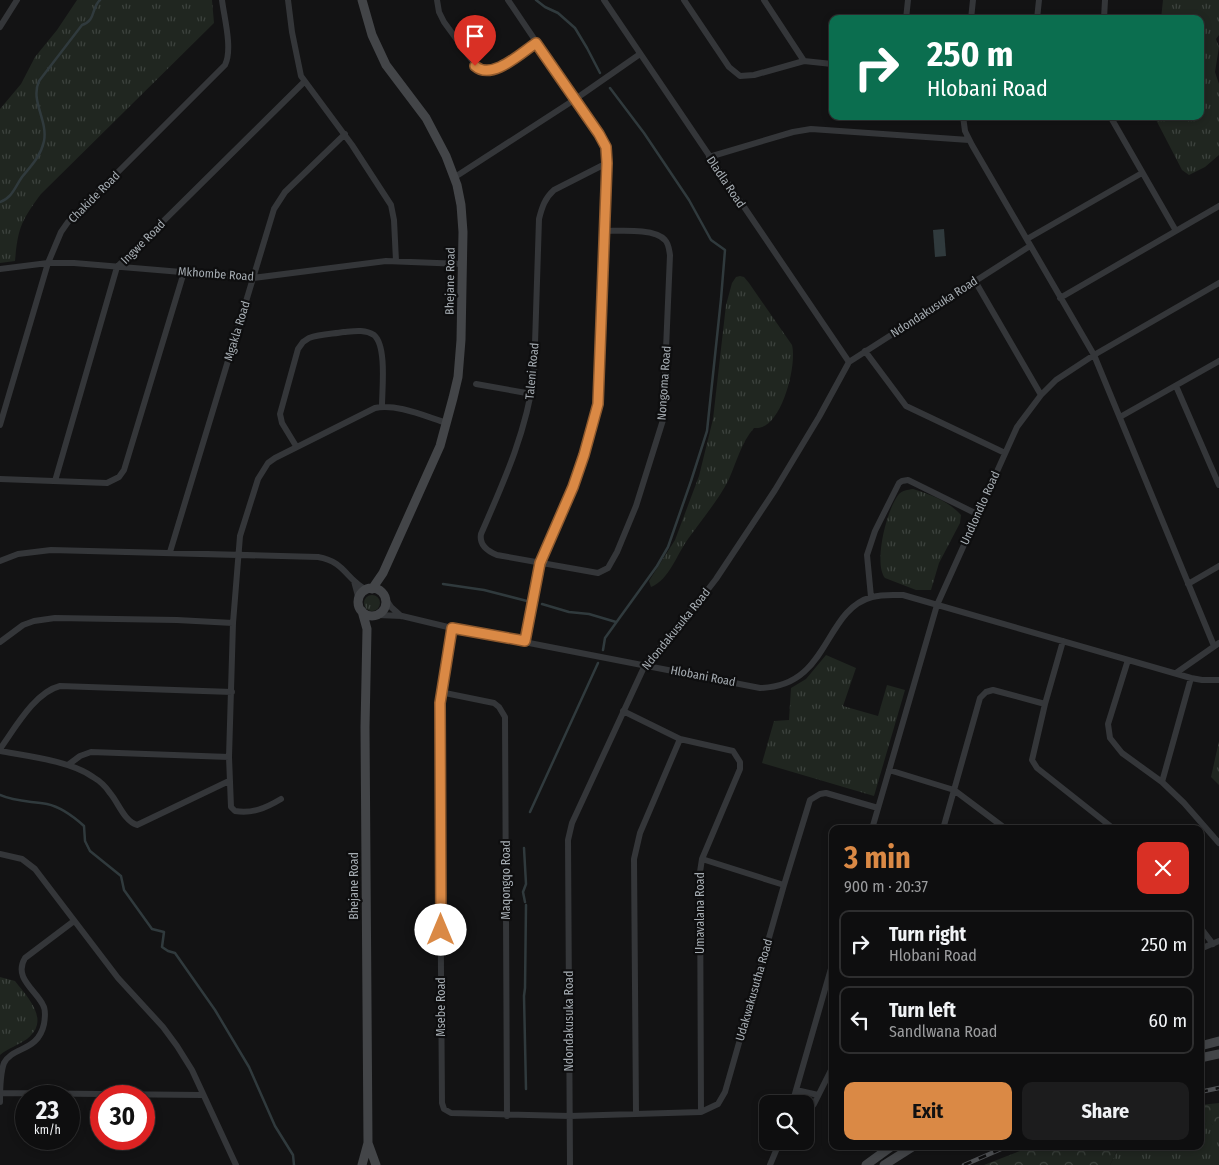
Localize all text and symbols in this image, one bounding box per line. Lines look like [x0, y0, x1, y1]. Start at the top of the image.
pin [454, 15, 496, 66]
icon: arrive [461, 22, 489, 50]
text: 250 m [927, 33, 1014, 75]
icon: right [844, 35, 909, 100]
text: Hlobani Road [927, 75, 1048, 102]
street label: Dladla Road [704, 154, 748, 210]
street label: Chakide Road [65, 168, 123, 226]
street label: Ingwe Road [118, 217, 168, 267]
street label: Bhejane Road [442, 247, 458, 315]
street label: Mkhombe Road [178, 264, 254, 284]
street label: Ndondakusuka Road [888, 274, 980, 340]
street label: Mgakla Road [221, 299, 253, 363]
street label: Taleni Road [523, 342, 541, 400]
street label: Nongoma Road [654, 345, 674, 421]
street label: Undlondlo Road [958, 469, 1002, 547]
street label: Ndondakusuka Road [639, 585, 713, 673]
street label: Hlobani Road [669, 663, 737, 689]
street label: Maqongqo Road [499, 840, 513, 920]
text: 3 min [844, 840, 911, 876]
button: close [1137, 842, 1189, 894]
street label: Bhejane Road [347, 852, 361, 920]
street label: Umavalana Road [693, 872, 707, 954]
text: 900 m · 20:37 [844, 877, 928, 896]
position arrow [414, 903, 466, 955]
text: Turn right [889, 923, 966, 946]
icon: right [846, 930, 874, 958]
text: 250 m [1141, 933, 1187, 956]
street label: Udakwakusutha Road [733, 937, 775, 1043]
text: Hlobani Road [889, 946, 977, 965]
street label: Ndondakusuka Road [562, 971, 576, 1071]
street label: Msebe Road [434, 977, 448, 1037]
text: Turn left [889, 999, 956, 1022]
icon: left [846, 1006, 874, 1034]
text: 60 m [1149, 1009, 1187, 1032]
text: Sandlwana Road [889, 1022, 997, 1041]
button: Exit [844, 1082, 1012, 1140]
button: Share [1022, 1082, 1189, 1140]
speed limit sign: 30 [90, 1085, 155, 1150]
map controls [759, 1095, 814, 1150]
button: search [759, 1095, 814, 1150]
text: 23 [36, 1096, 59, 1126]
text: km/h [34, 1123, 61, 1137]

